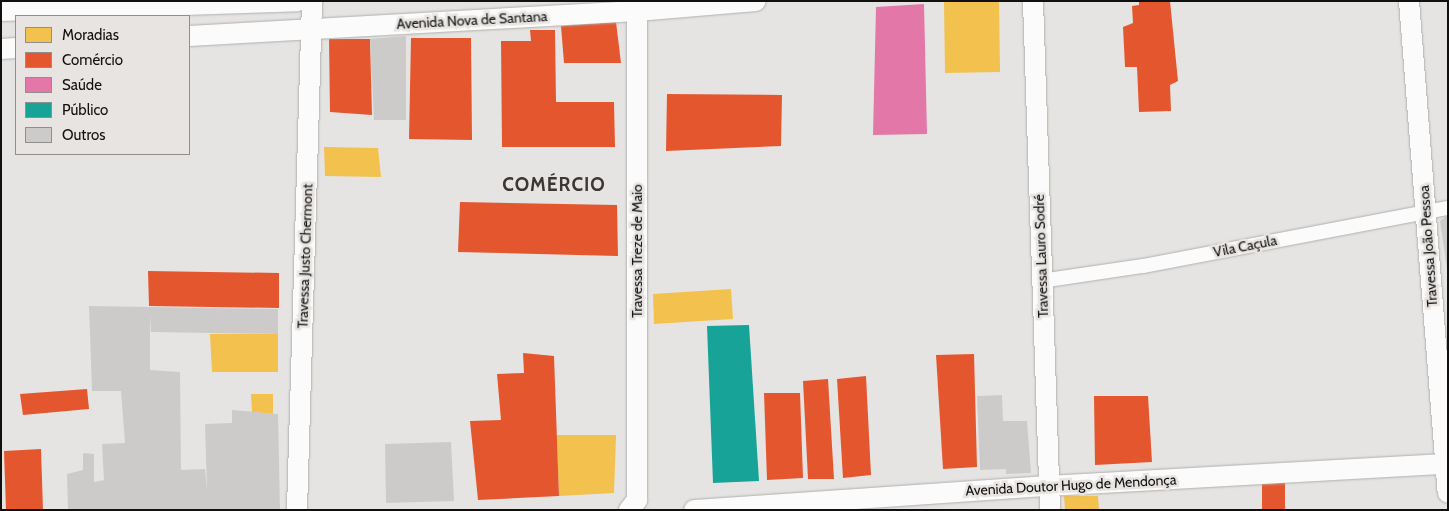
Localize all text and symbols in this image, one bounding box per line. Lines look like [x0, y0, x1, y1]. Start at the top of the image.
street label: Avenida Nova de Santana [396, 8, 548, 32]
legend [15, 15, 190, 155]
text: Moradias [62, 26, 119, 44]
text: Comércio [62, 51, 123, 69]
text: Saúde [62, 76, 102, 94]
text: Público [62, 101, 108, 119]
text: Outros [62, 126, 105, 144]
district label: COMÉRCIO [501, 174, 607, 196]
street label: Travessa Justo Chermont [294, 183, 316, 329]
street label: Travessa Treze de Maio [629, 184, 645, 318]
street label: Travessa João Pessoa [1415, 185, 1441, 307]
street label: Travessa Lauro Sodré [1030, 194, 1052, 318]
street label: Vila Caçula [1212, 232, 1278, 260]
street label: Avenida Doutor Hugo de Mendonça [965, 471, 1177, 499]

